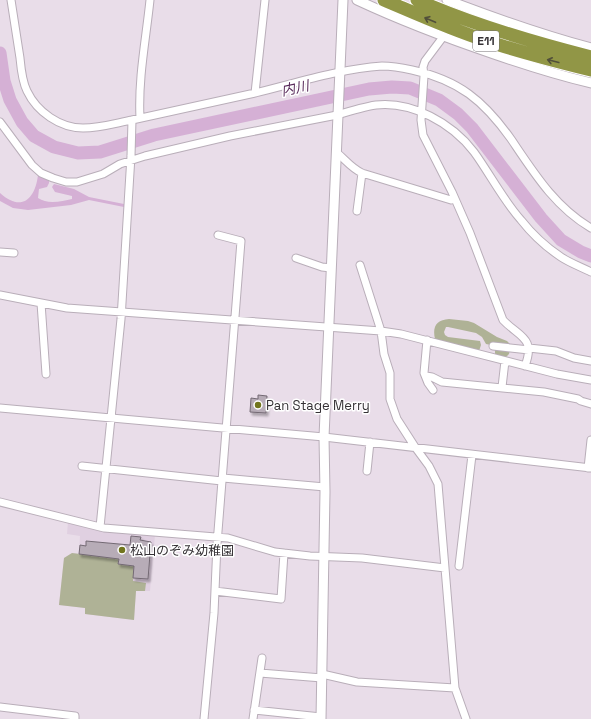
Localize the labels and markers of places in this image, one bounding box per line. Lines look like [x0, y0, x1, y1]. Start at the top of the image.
place label: Pan Stage Merry [266, 397, 370, 414]
marker: Pan Stage Merry [253, 400, 263, 410]
place label: 松山のぞみ幼稚園 [130, 542, 234, 559]
marker: 松山のぞみ幼稚園 [117, 545, 127, 555]

